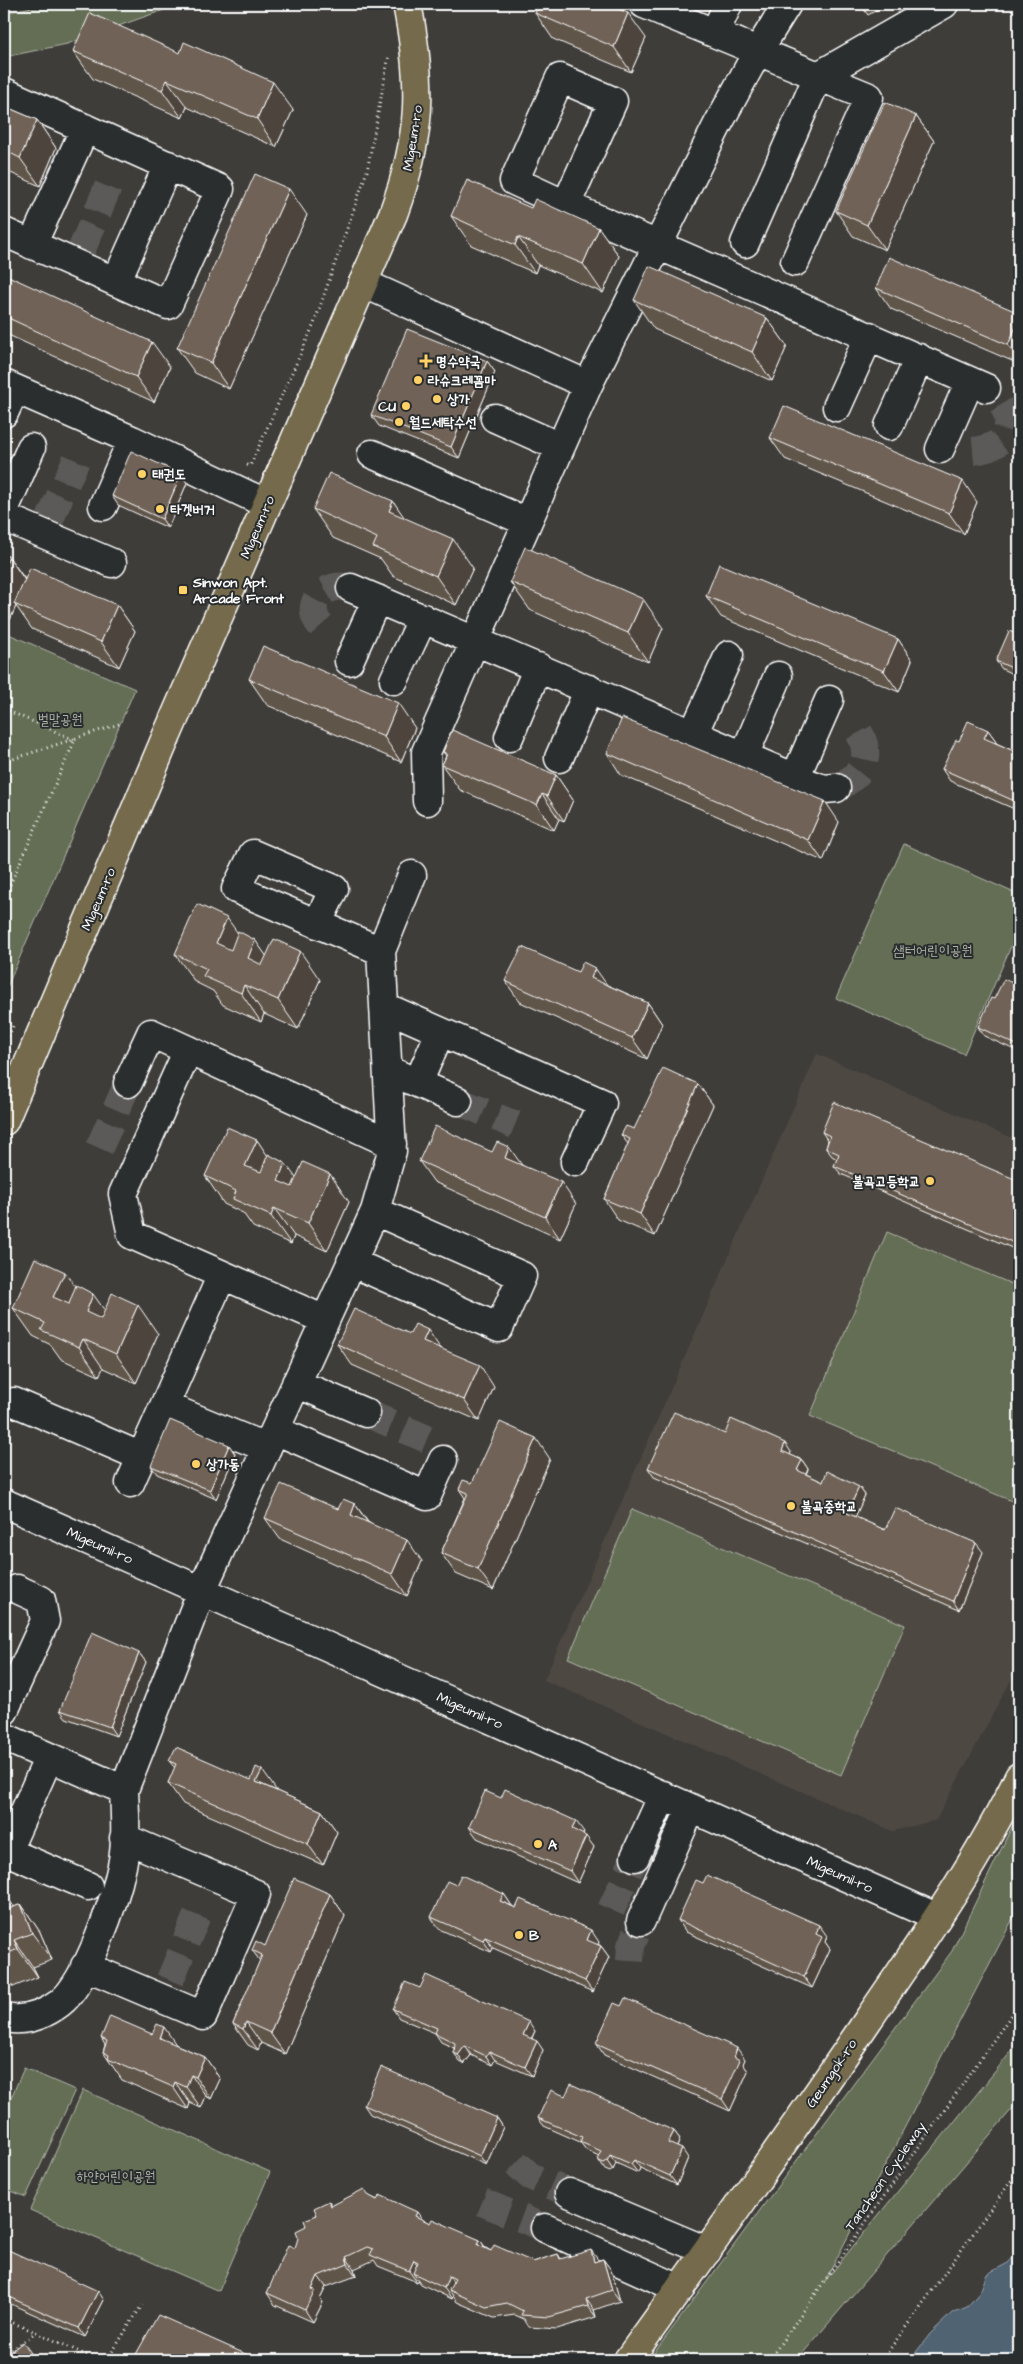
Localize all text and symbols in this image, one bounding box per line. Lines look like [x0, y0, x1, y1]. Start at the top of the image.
street label: Migeum-ro [398, 104, 428, 173]
place label: 명수약국 [436, 352, 481, 372]
marker: 명수약국 [420, 355, 432, 367]
place label: 라슈크레꼼마 [427, 371, 496, 391]
marker: 라슈크레꼼마 [412, 374, 424, 386]
place label: 상가 [447, 390, 470, 410]
marker: 상가 [431, 393, 443, 405]
place label: CU [378, 397, 396, 417]
marker: CU [400, 400, 412, 412]
place label: 월드세탁수선 [409, 413, 477, 433]
marker: 월드세탁수선 [393, 416, 405, 428]
place label: 태권도 [152, 465, 186, 485]
marker: 태권도 [136, 468, 148, 480]
street label: Migeum-ro [236, 493, 280, 562]
place label: 타겟버거 [170, 500, 215, 520]
marker: 타겟버거 [154, 503, 166, 515]
place label: Sinwon Apt. Arcade Front [192, 573, 284, 609]
marker: Sinwon Apt. Arcade Front [177, 584, 189, 596]
park label: 벌말공원 [37, 710, 83, 730]
street label: Migeum-ro [77, 865, 121, 934]
park label: 샘터어린이공원 [894, 941, 972, 961]
place label: 불곡고등학교 [852, 1172, 920, 1192]
marker: 불곡고등학교 [924, 1175, 936, 1187]
place label: 상가동 [206, 1455, 240, 1475]
marker: 상가동 [190, 1458, 202, 1470]
place label: 불곡중학교 [801, 1497, 857, 1517]
marker: 불곡중학교 [785, 1500, 797, 1512]
street label: Migeumil-ro [63, 1522, 136, 1569]
street label: Migeumil-ro [433, 1687, 506, 1734]
place label: A [548, 1835, 558, 1855]
marker: A [532, 1838, 544, 1850]
street label: Migeumil-ro [803, 1851, 876, 1898]
place label: B [529, 1926, 539, 1946]
marker: B [513, 1929, 525, 1941]
street label: Geumgok-ro [801, 2035, 862, 2112]
street label: Tancheon Cycleway [841, 2118, 931, 2235]
park label: 하얀어린이공원 [77, 2167, 155, 2187]

